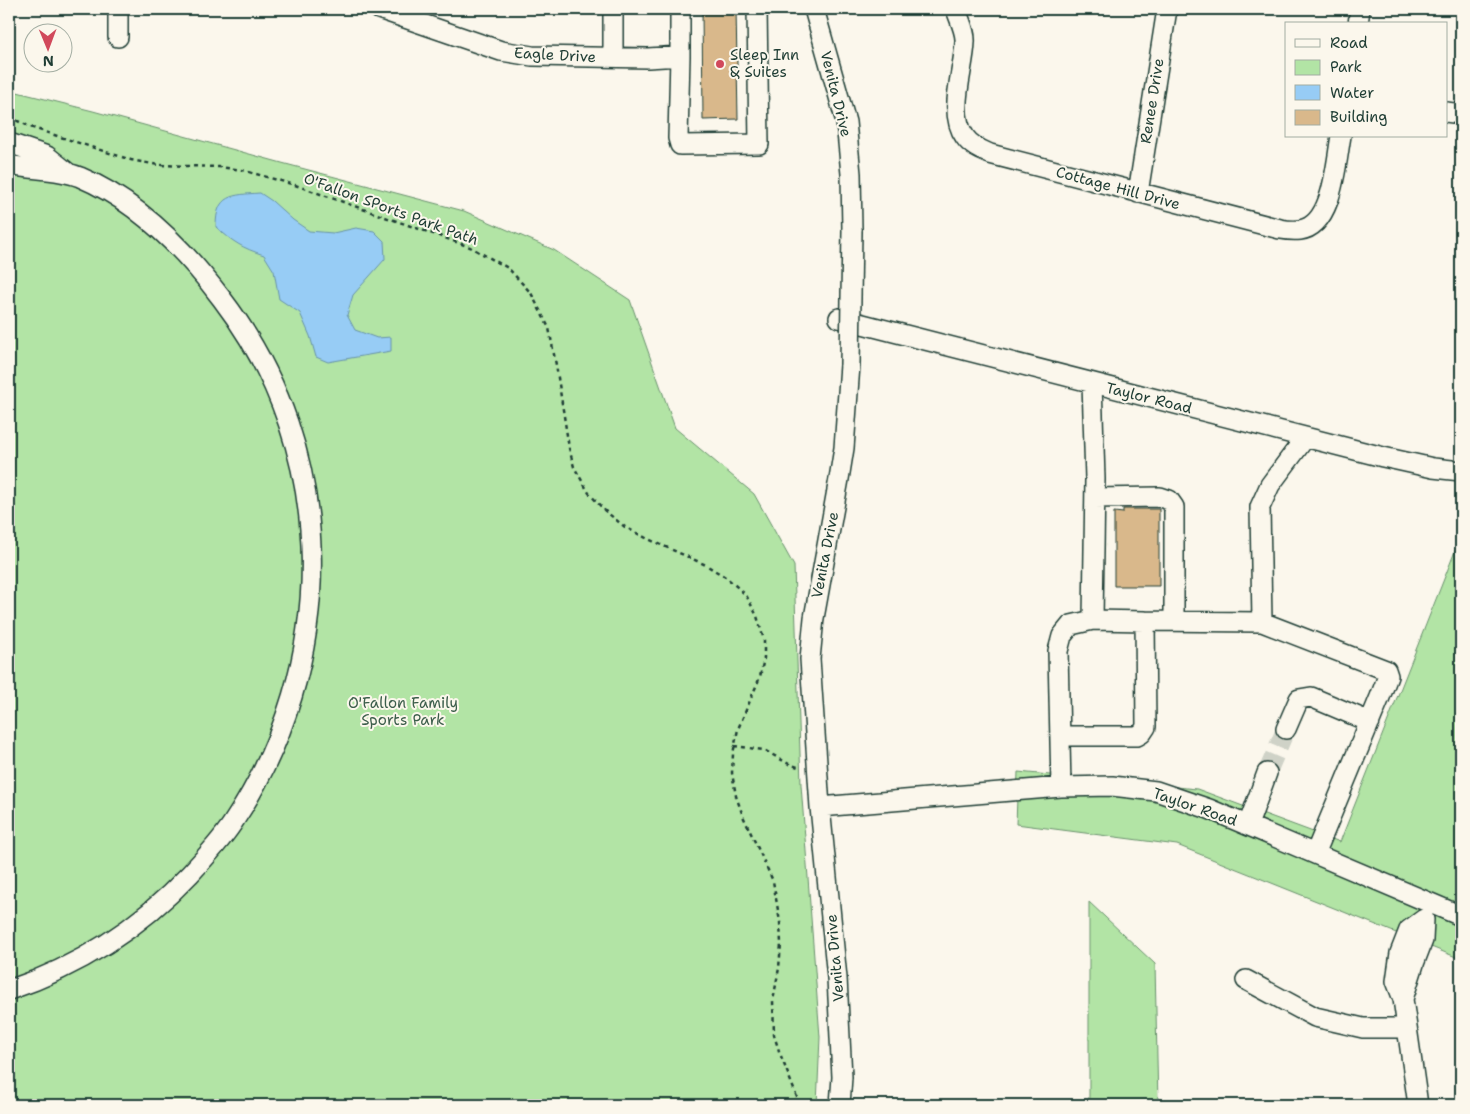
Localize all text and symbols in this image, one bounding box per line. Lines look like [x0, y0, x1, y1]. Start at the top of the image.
north arrow [22, 22, 72, 72]
legend [1285, 22, 1448, 138]
text: Road [1330, 33, 1368, 53]
street label: Eagle Drive [513, 43, 597, 67]
place label: Sleep Inn & Suites [730, 45, 799, 82]
street label: Venita Drive [816, 49, 856, 139]
text: N [43, 52, 54, 70]
street label: Renee Drive [1135, 57, 1169, 145]
text: Park [1330, 57, 1362, 77]
marker: Sleep Inn & Suites [714, 58, 726, 70]
text: Water [1330, 83, 1374, 103]
text: Building [1330, 107, 1387, 127]
street label: Cottage Hill Drive [1054, 162, 1182, 214]
street label: O'Fallon SPorts Park Path [301, 168, 481, 250]
street label: Taylor Road [1104, 378, 1195, 418]
street label: Venita Drive [807, 510, 843, 600]
park label: O'Fallon Family Sports Park [348, 693, 458, 730]
street label: Taylor Road [1150, 783, 1240, 831]
street label: Venita Drive [821, 913, 849, 1003]

